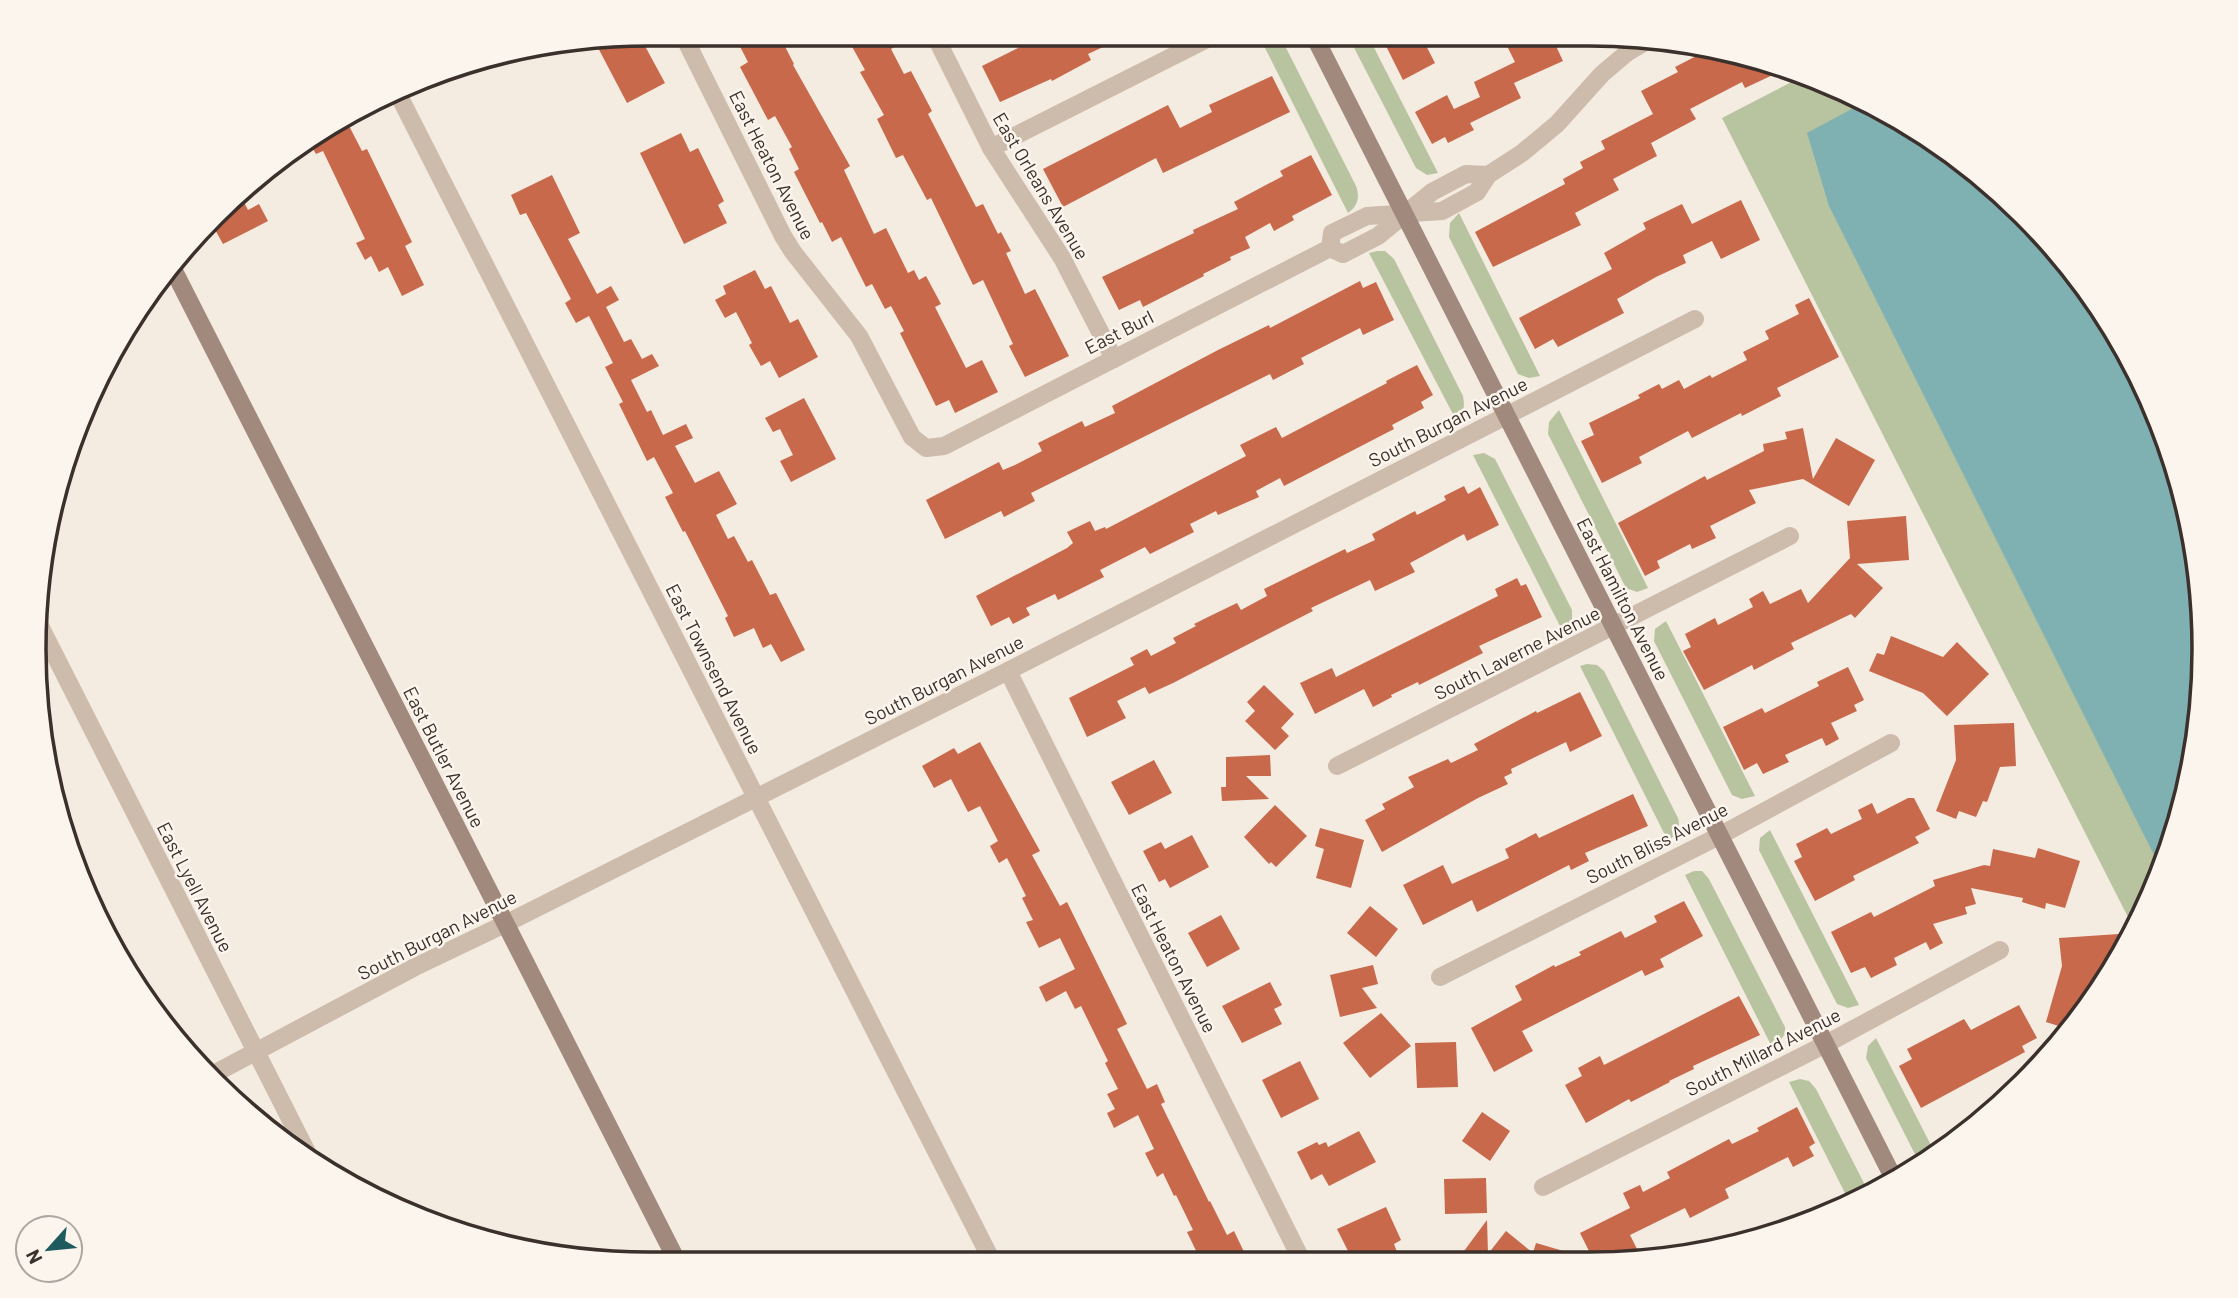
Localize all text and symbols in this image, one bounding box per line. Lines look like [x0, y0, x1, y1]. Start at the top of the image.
street label: East Heaton Avenue [725, 86, 820, 243]
street label: East Orleans Avenue [988, 108, 1094, 263]
street label: East Burl [1081, 304, 1157, 359]
street label: South Burgan Avenue [1364, 371, 1531, 472]
street label: East Hamilton Avenue [1572, 514, 1674, 684]
street label: East Townsend Avenue [661, 580, 767, 758]
street label: South Laverne Avenue [1430, 601, 1604, 704]
street label: South Burgan Avenue [860, 629, 1027, 730]
street label: East Butler Avenue [399, 682, 490, 831]
street label: South Bliss Avenue [1582, 797, 1731, 888]
street label: East Lyell Avenue [153, 818, 238, 956]
street label: East Heaton Avenue [1127, 879, 1222, 1036]
street label: South Burgan Avenue [353, 884, 520, 985]
street label: South Millard Avenue [1681, 1003, 1844, 1101]
north arrow [14, 1214, 84, 1284]
text: N [20, 1246, 47, 1268]

